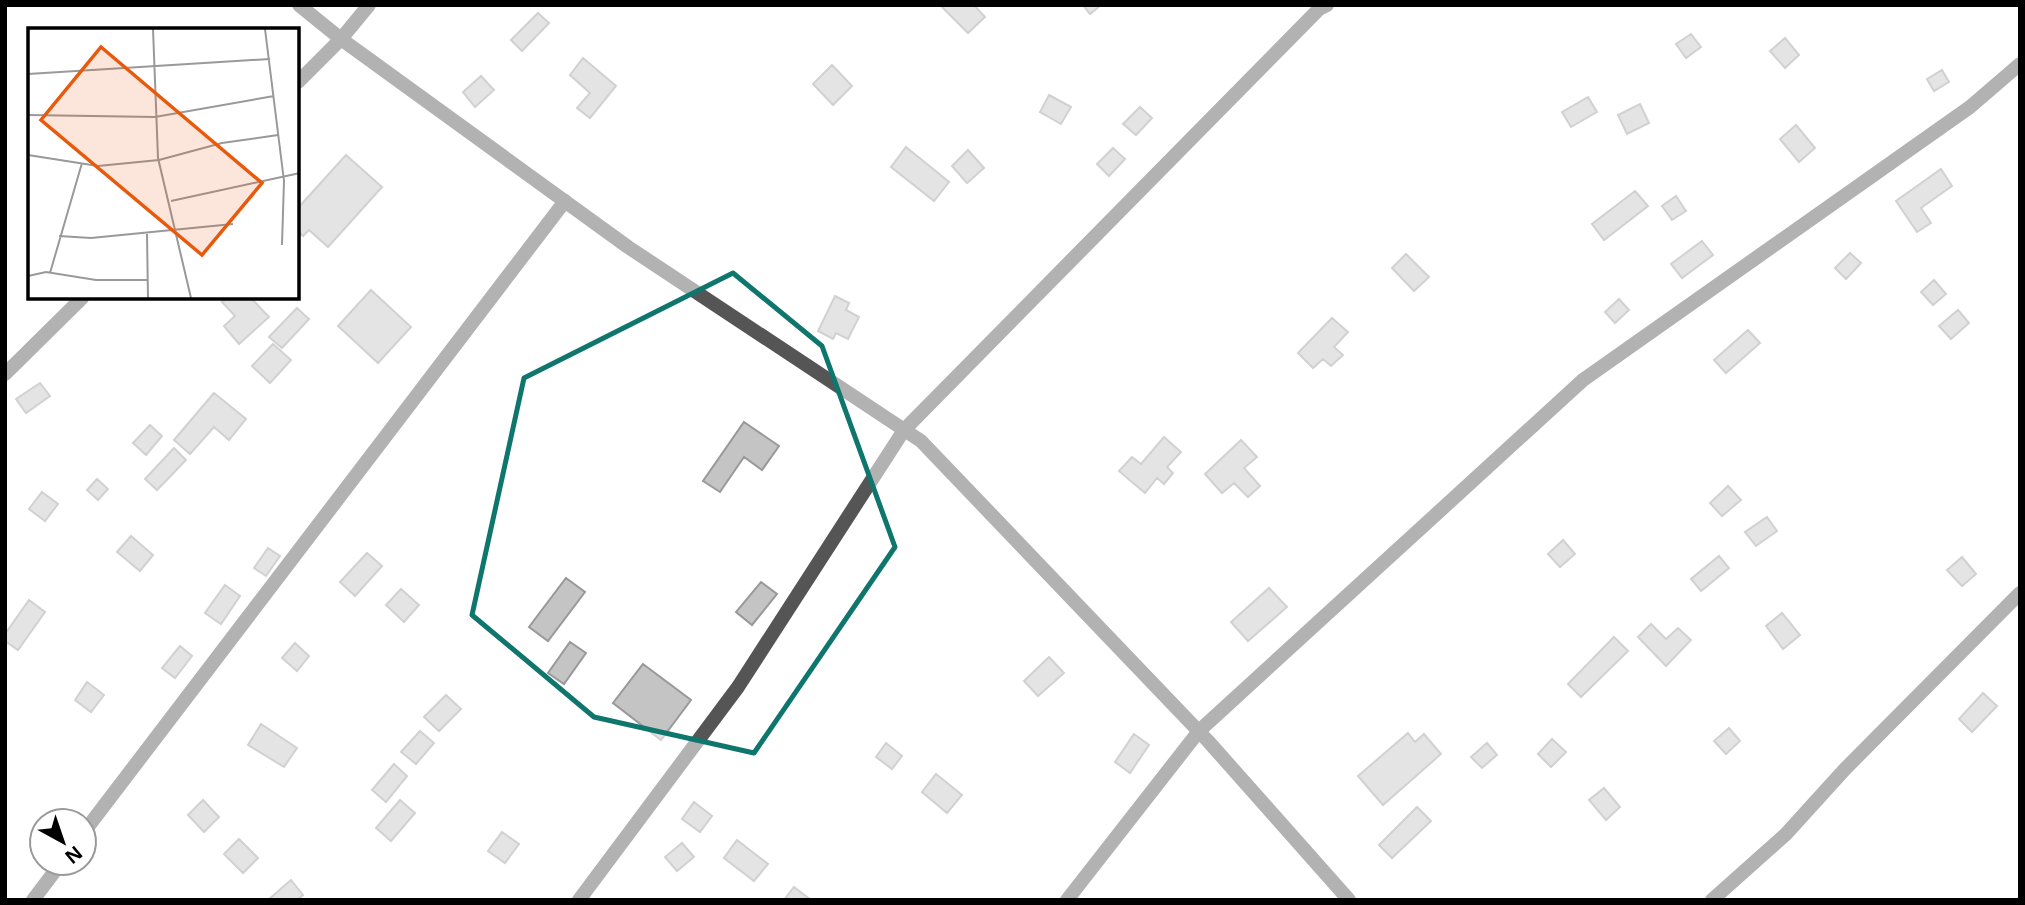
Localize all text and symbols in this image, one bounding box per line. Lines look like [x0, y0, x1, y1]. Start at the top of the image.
inset map [28, 28, 299, 299]
north arrow [28, 807, 98, 877]
text: N [60, 840, 88, 870]

